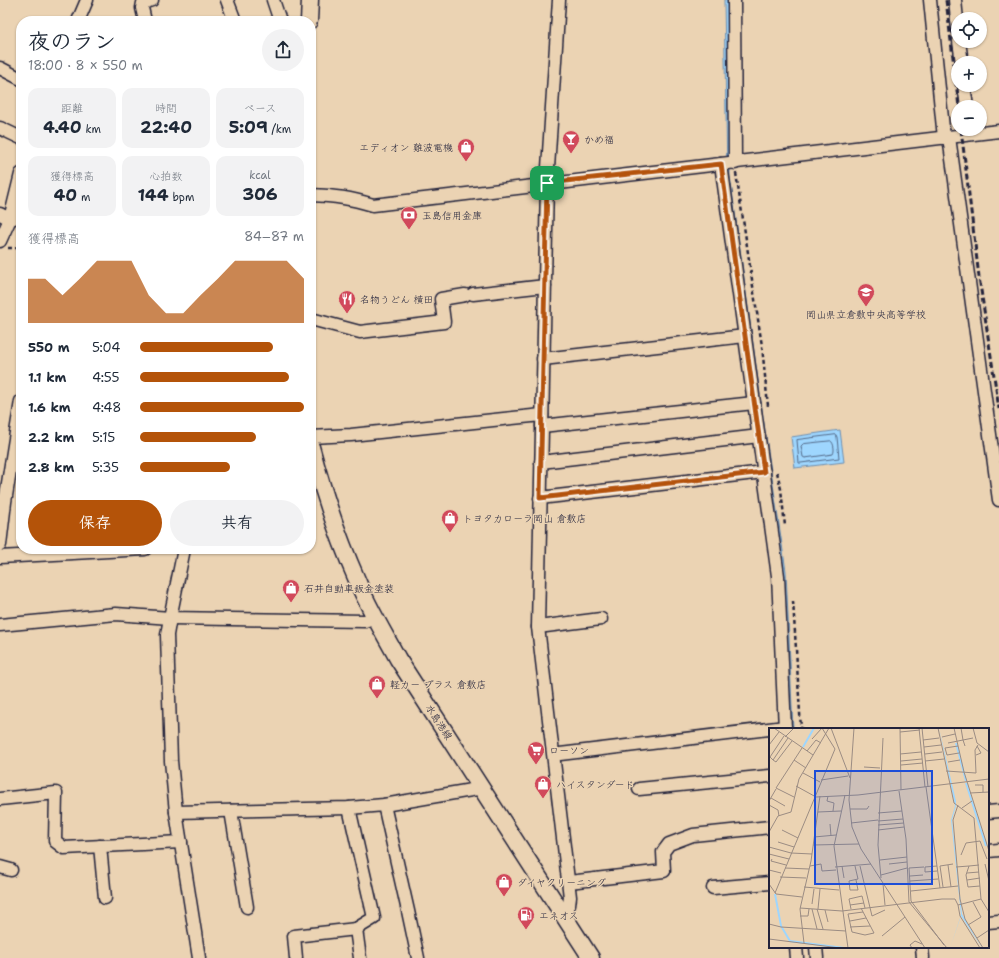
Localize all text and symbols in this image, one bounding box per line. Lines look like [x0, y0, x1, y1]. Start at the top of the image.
map controls [951, 12, 987, 136]
button: locate [951, 12, 987, 48]
text: 夜のラン [28, 27, 116, 56]
button: share [262, 29, 304, 71]
button: + [951, 56, 987, 92]
text: 18:00 · 8 × 550 m [28, 57, 143, 74]
button: − [951, 100, 987, 136]
text: 距離 [61, 101, 83, 116]
text: 時間 [155, 101, 177, 116]
text: ペース [244, 101, 276, 116]
text: 4.40 [43, 116, 82, 138]
text: 22:40 [140, 116, 192, 138]
text: 5:09 [229, 116, 268, 138]
text: km [82, 122, 101, 137]
text: /km [268, 122, 291, 137]
bar icon: かめ福 [561, 129, 581, 154]
place label: かめ福 [584, 133, 614, 146]
shop icon: エディオン 難波電機 [456, 137, 476, 162]
place label: エディオン 難波電機 [359, 141, 453, 154]
pin [530, 166, 564, 200]
text: kcal [249, 168, 271, 183]
text: 獲得標高 [50, 169, 94, 184]
text: 心拍数 [150, 169, 183, 184]
icon: arrive [536, 172, 558, 194]
text: 306 [242, 183, 278, 205]
text: 40 [53, 184, 77, 206]
text: 144 [137, 184, 169, 206]
text: m [77, 190, 91, 205]
text: bpm [169, 190, 195, 205]
bank icon: 玉島信用金庫 [399, 205, 419, 230]
place label: 玉島信用金庫 [422, 209, 482, 222]
text: 84–87 m [244, 228, 304, 245]
text: 獲得標高 [28, 230, 80, 247]
school or university icon: 岡山県立倉敷中央高等学校 [856, 282, 876, 307]
restaurant icon: 名物うどん 横田 [337, 289, 357, 314]
place label: 名物うどん 横田 [360, 293, 434, 306]
place label: 岡山県立倉敷中央高等学校 [806, 308, 926, 321]
text: 550 m [28, 339, 70, 356]
text: 5:04 [92, 339, 120, 356]
text: 1.1 km [28, 369, 66, 386]
text: 4:55 [92, 369, 119, 386]
text: 1.6 km [28, 399, 71, 416]
text: 4:48 [92, 399, 121, 416]
text: 2.2 km [28, 429, 74, 446]
text: 5:15 [92, 429, 115, 446]
text: 2.8 km [28, 459, 74, 476]
text: 5:35 [92, 459, 119, 476]
button: 保存 [28, 500, 162, 546]
button: 共有 [170, 500, 304, 546]
shop icon: トヨタカローラ岡山 倉敷店 [440, 508, 460, 533]
place label: トヨタカローラ岡山 倉敷店 [463, 512, 586, 525]
shop icon: 石井自動車鈑金塗装 [281, 578, 301, 603]
place label: 石井自動車鈑金塗装 [304, 582, 394, 595]
shop icon: 軽カー プラス 倉敷店 [367, 674, 387, 699]
place label: 軽カー プラス 倉敷店 [390, 678, 486, 691]
street label: 水島港線 [423, 702, 455, 742]
inset map [769, 728, 989, 948]
supermarket icon: ローソン [526, 740, 546, 765]
place label: ローソン [549, 744, 589, 757]
shop icon: ハイスタンダード [533, 774, 553, 799]
place label: ハイスタンダード [556, 778, 634, 791]
shop icon: ダイヤクリーニング [494, 872, 514, 897]
place label: ダイヤクリーニング [517, 876, 606, 889]
fuel station icon: エネオス [516, 905, 536, 930]
place label: エネオス [539, 909, 578, 922]

